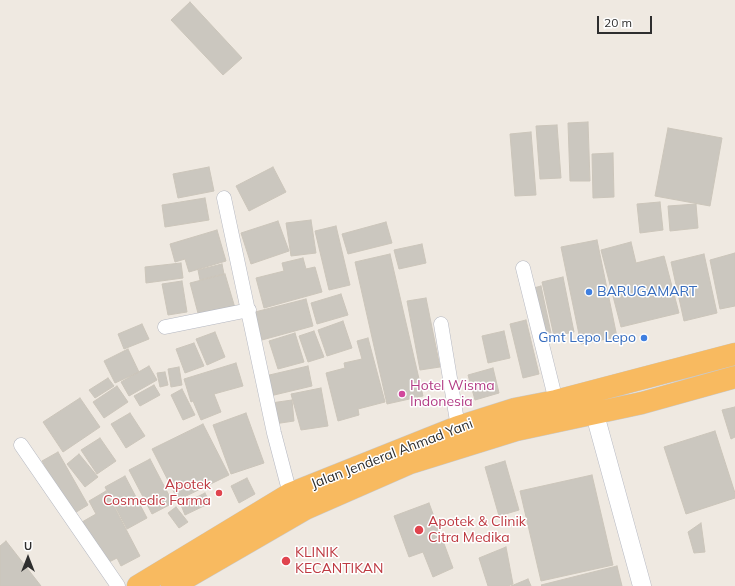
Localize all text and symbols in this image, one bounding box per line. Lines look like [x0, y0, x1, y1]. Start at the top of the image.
scale bar [599, 8, 654, 34]
text: 20 m [604, 15, 632, 30]
place label: BARUGAMART [597, 284, 697, 300]
marker: BARUGAMART [584, 287, 594, 297]
place label: Gmt Lepo Lepo [538, 330, 636, 346]
marker: Gmt Lepo Lepo [639, 333, 649, 343]
place label: Hotel Wisma Indonesia [410, 378, 495, 410]
marker: Hotel Wisma Indonesia [397, 389, 407, 399]
street label: Jalan Jenderal Ahmad Yani [309, 415, 475, 493]
place label: Apotek Cosmedic Farma [103, 477, 211, 510]
marker: Apotek Cosmedic Farma [214, 488, 224, 498]
place label: Apotek & Clinik Citra Medika [428, 514, 526, 546]
marker: Apotek & Clinik Citra Medika [413, 524, 425, 536]
north arrow [8, 538, 48, 578]
text: U [24, 539, 32, 553]
place label: KLINIK KECANTIKAN [295, 545, 383, 578]
marker: KLINIK KECANTIKAN [280, 555, 292, 567]

